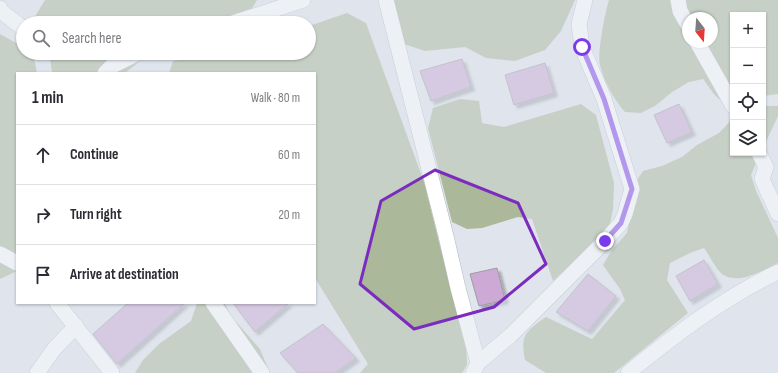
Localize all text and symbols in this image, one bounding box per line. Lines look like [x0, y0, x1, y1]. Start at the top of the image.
north arrow [682, 12, 718, 48]
map controls [730, 12, 766, 156]
button: + [730, 12, 766, 48]
search box [16, 16, 316, 60]
icon: search [30, 27, 52, 49]
text: Search here [62, 29, 122, 48]
route start [573, 38, 591, 56]
button: − [730, 48, 766, 84]
button: locate [730, 84, 766, 120]
text: 1 min [32, 88, 64, 108]
text: Walk · 80 m [251, 90, 300, 106]
button: layers [730, 120, 766, 156]
icon: ahead [32, 144, 54, 166]
text: Continue [70, 145, 119, 164]
text: 60 m [278, 147, 300, 163]
icon: right [32, 204, 54, 226]
text: Turn right [70, 205, 122, 224]
text: 20 m [278, 207, 300, 223]
route end [596, 232, 614, 250]
icon: arrive [32, 264, 54, 286]
text: Arrive at destination [70, 265, 179, 284]

